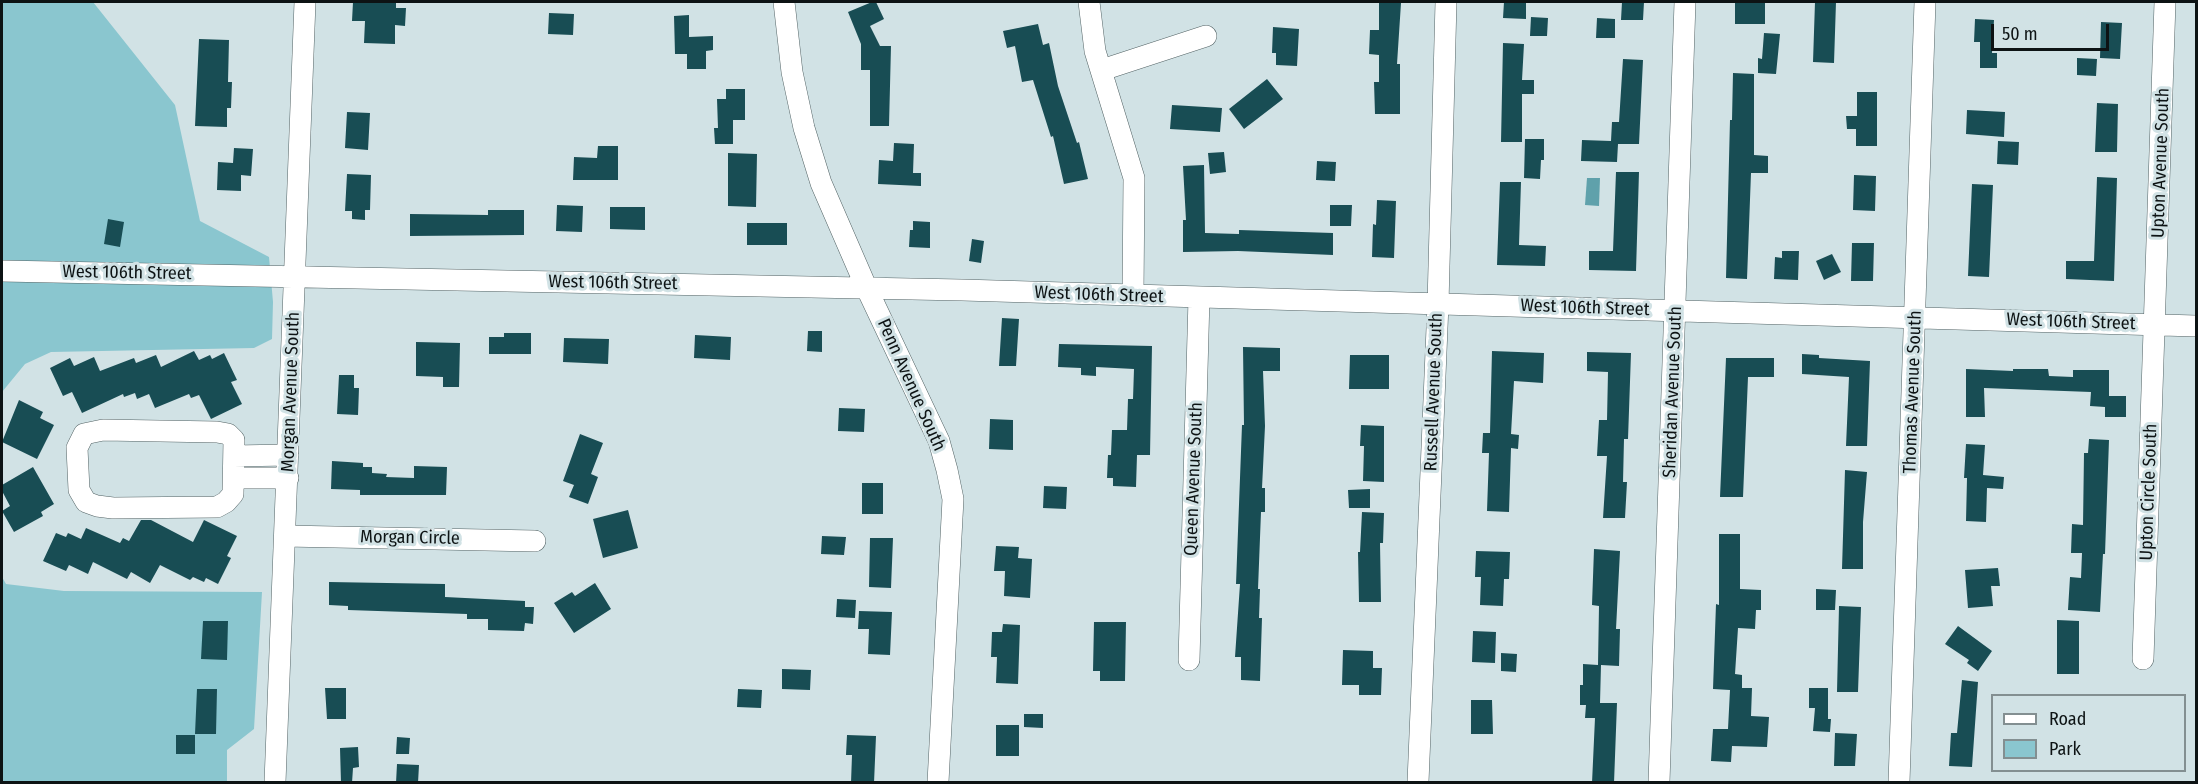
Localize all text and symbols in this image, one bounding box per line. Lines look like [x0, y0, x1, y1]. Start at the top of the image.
scale bar [1994, 12, 2112, 50]
text: 50 m [2002, 23, 2038, 45]
street label: Upton Avenue South [2148, 87, 2174, 239]
street label: West 106th Street [62, 261, 192, 285]
street label: West 106th Street [548, 271, 678, 295]
street label: West 106th Street [1034, 282, 1164, 308]
street label: West 106th Street [1520, 295, 1650, 321]
street label: Sheridan Avenue South [1659, 306, 1687, 478]
street label: West 106th Street [2006, 309, 2136, 335]
street label: Thomas Avenue South [1899, 310, 1927, 474]
street label: Morgan Avenue South [277, 311, 305, 473]
street label: Russell Avenue South [1420, 312, 1448, 472]
street label: Penn Avenue South [872, 316, 950, 454]
street label: Queen Avenue South [1181, 402, 1207, 556]
street label: Upton Circle South [2136, 423, 2162, 561]
street label: Morgan Circle [360, 526, 460, 550]
legend [1991, 694, 2186, 772]
text: Road [2049, 708, 2086, 730]
text: Park [2049, 738, 2081, 760]

